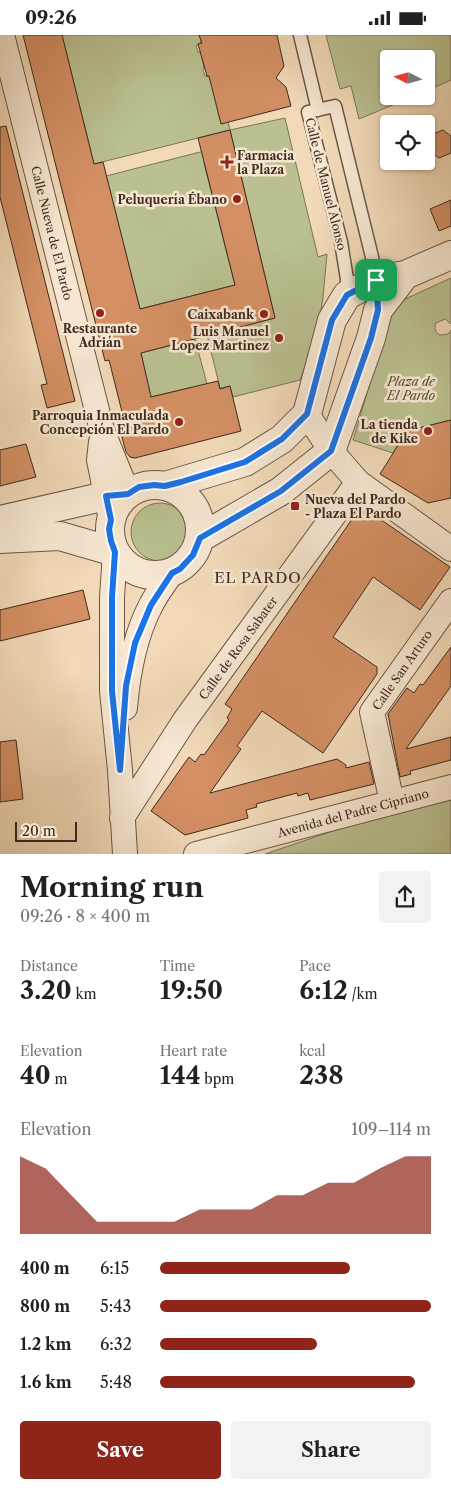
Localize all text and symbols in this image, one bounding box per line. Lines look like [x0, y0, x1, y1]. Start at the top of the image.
text: 09:26 [25, 6, 77, 29]
north arrow [380, 50, 435, 105]
map controls [380, 50, 435, 170]
button: locate [380, 115, 435, 170]
street label: Calle de Manuel Alonso [302, 116, 350, 252]
place label: Farmacia la Plaza [237, 148, 295, 177]
marker: Farmacia la Plaza [221, 156, 233, 168]
street label: Calle Nueva de El Pardo [28, 164, 76, 302]
place label: Peluquería Ébano [117, 191, 227, 207]
marker: Peluquería Ébano [231, 193, 243, 205]
pin [355, 259, 397, 301]
icon: arrive [362, 266, 390, 294]
marker: Restaurante Adrián [94, 307, 106, 319]
place label: Caixabank [187, 307, 255, 322]
marker: Caixabank [258, 308, 270, 320]
place label: Restaurante Adrián [63, 321, 137, 350]
place label: Luis Manuel Lopez Martinez [171, 324, 269, 353]
marker: Luis Manuel Lopez Martinez [273, 332, 285, 344]
park label: Plaza de El Pardo [386, 374, 436, 403]
place label: Parroquia Inmaculada Concepción El Pardo [32, 408, 170, 437]
marker: Parroquia Inmaculada Concepción El Pardo [173, 416, 185, 428]
place label: La tienda de Kike [360, 417, 419, 446]
marker: La tienda de Kike [422, 425, 434, 437]
place label: Nueva del Pardo - Plaza El Pardo [305, 492, 406, 521]
marker: Nueva del Pardo - Plaza El Pardo [289, 500, 301, 512]
district label: EL PARDO [214, 568, 302, 587]
street label: Calle de Rosa Sabater [196, 594, 280, 702]
street label: Calle San Arturo [369, 627, 435, 713]
street label: Avenida del Padre Cipriano [275, 786, 430, 841]
scale bar [15, 819, 78, 842]
text: 20 m [22, 822, 56, 840]
text: Morning run [20, 870, 204, 904]
button: share [379, 871, 431, 923]
text: 09:26 · 8 × 400 m [20, 906, 150, 926]
text: Distance [20, 957, 78, 975]
text: Time [160, 957, 195, 975]
text: Pace [299, 957, 331, 975]
text: 3.20 [20, 975, 72, 1006]
text: 19:50 [160, 975, 223, 1006]
text: 6:12 [299, 975, 348, 1006]
text: km [72, 985, 97, 1003]
text: /km [348, 985, 378, 1003]
text: Elevation [20, 1042, 83, 1060]
text: Heart rate [160, 1042, 227, 1060]
text: kcal [299, 1042, 326, 1060]
text: 40 [20, 1060, 51, 1091]
text: 144 [160, 1060, 201, 1091]
text: 238 [299, 1060, 344, 1091]
text: m [51, 1070, 68, 1088]
text: bpm [201, 1070, 234, 1088]
text: Elevation [20, 1119, 91, 1139]
text: 109–114 m [351, 1119, 431, 1139]
text: 400 m [20, 1258, 70, 1278]
text: 6:15 [100, 1258, 129, 1278]
text: 800 m [20, 1296, 70, 1316]
text: 5:43 [100, 1296, 131, 1316]
text: 1.2 km [20, 1334, 72, 1354]
text: 6:32 [100, 1334, 132, 1354]
text: 1.6 km [20, 1372, 72, 1392]
text: 5:48 [100, 1372, 132, 1392]
button: Save [20, 1421, 221, 1479]
button: Share [231, 1421, 431, 1479]

